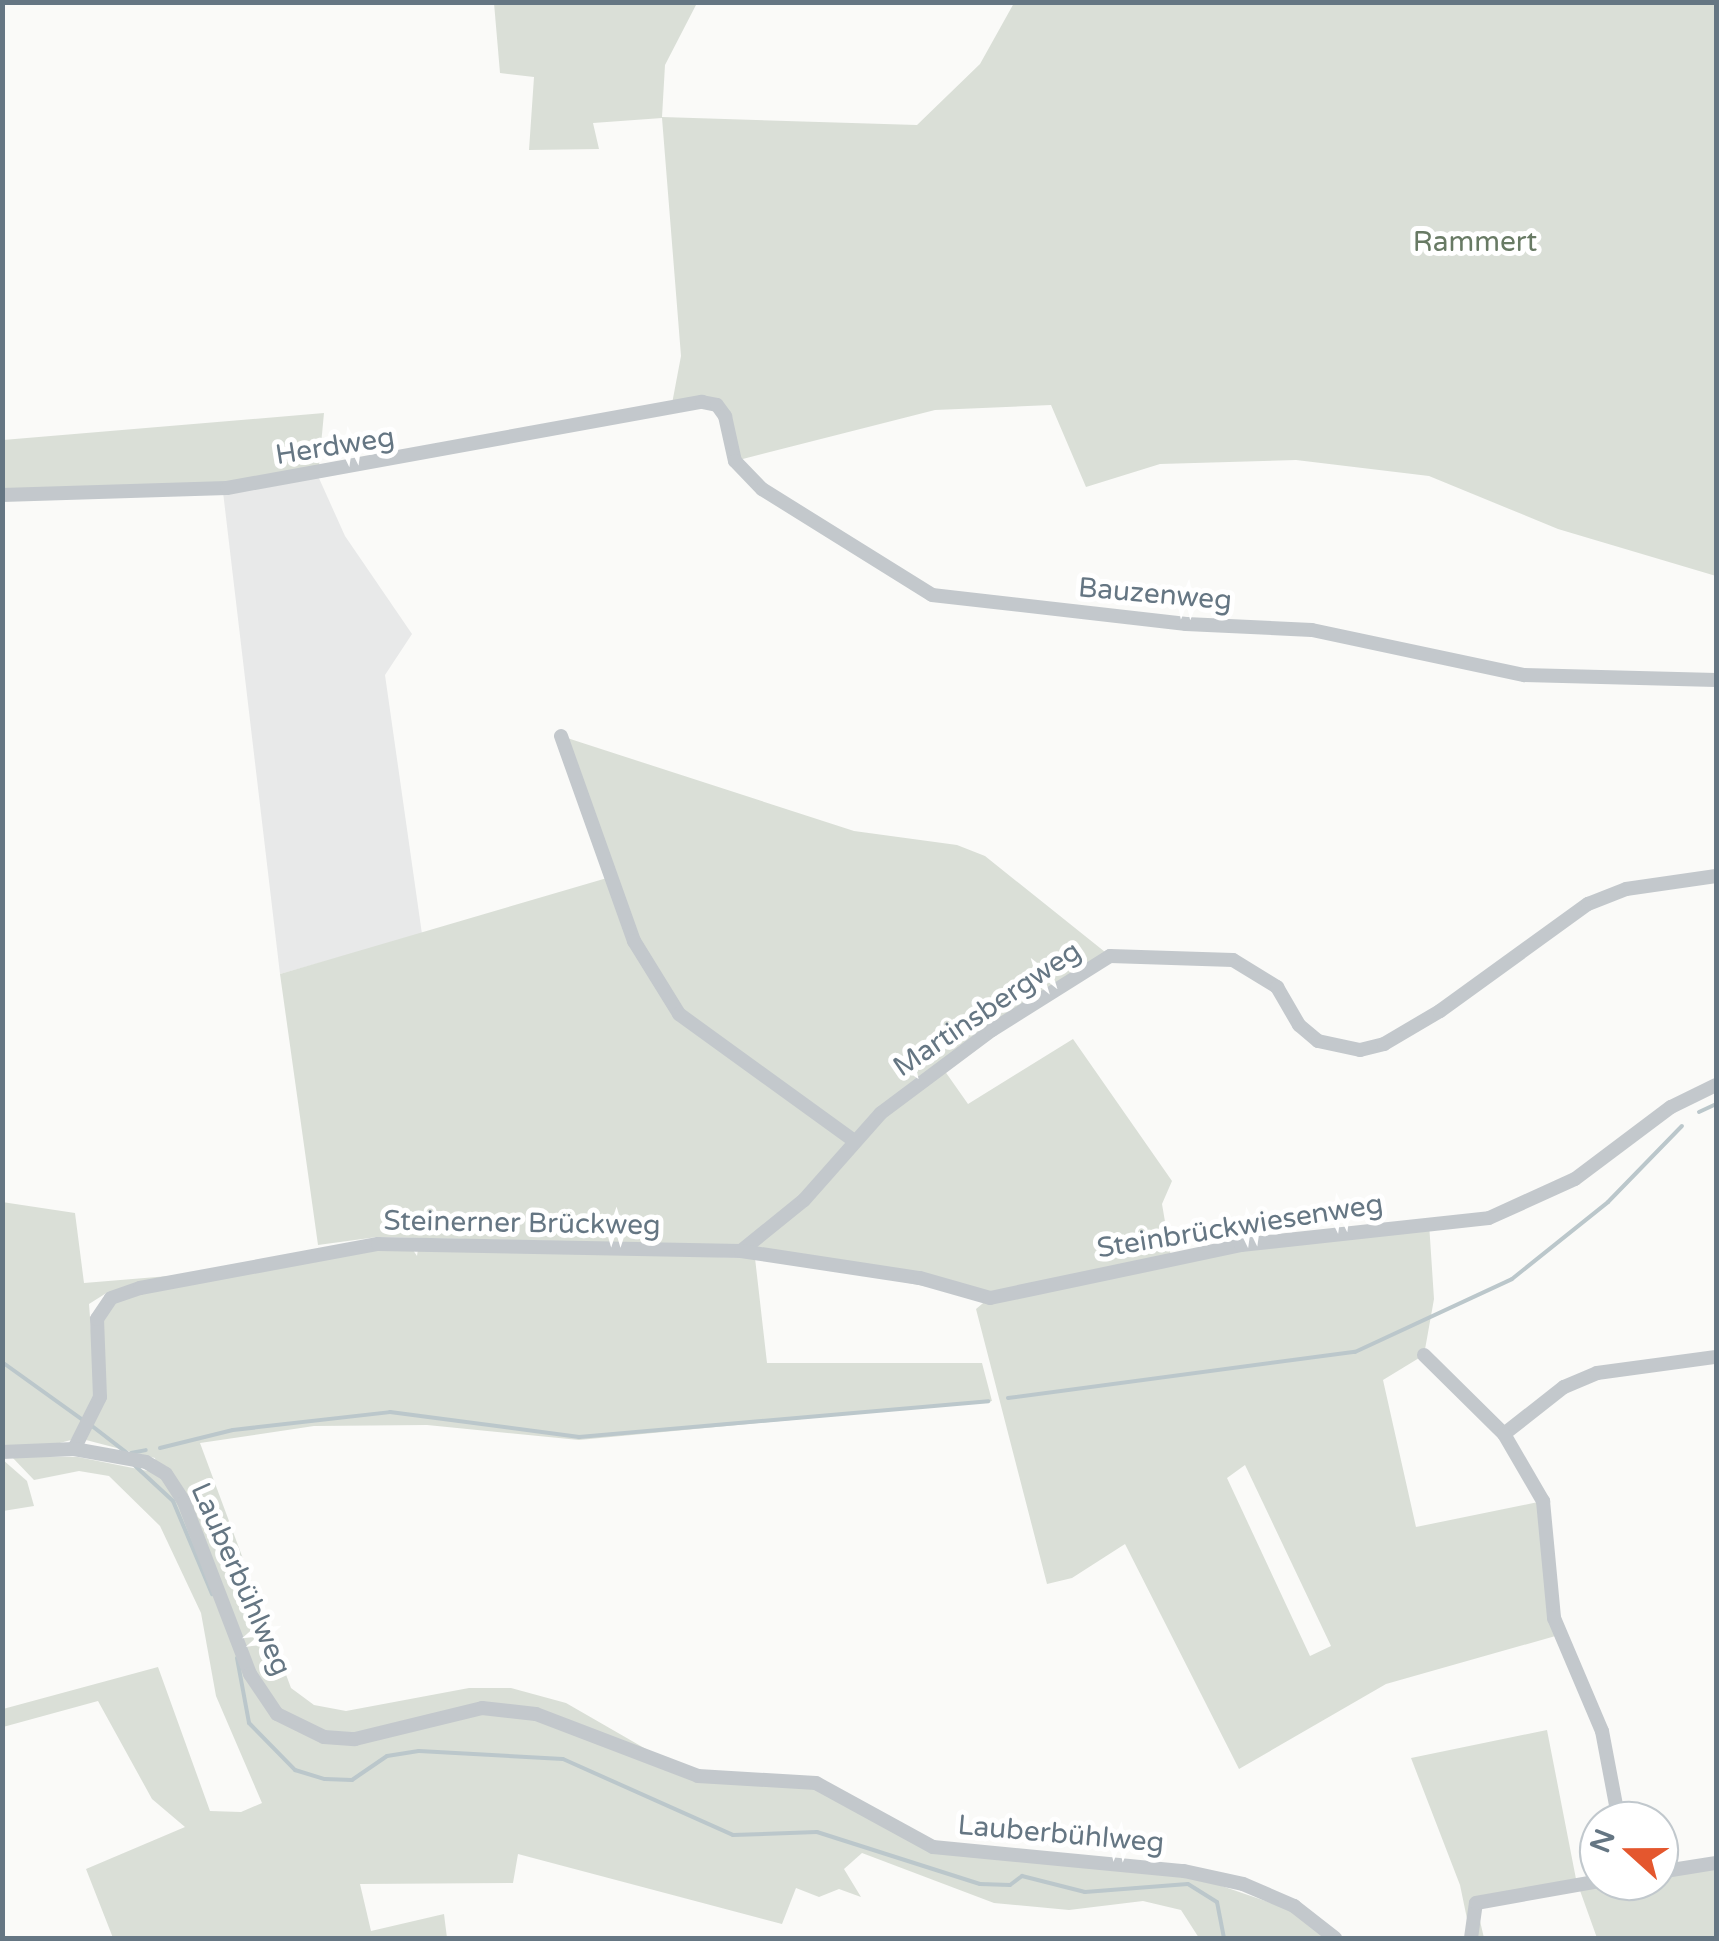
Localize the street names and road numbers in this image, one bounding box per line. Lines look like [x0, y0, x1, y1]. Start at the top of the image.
street label: Herdweg [273, 420, 397, 472]
street label: Bauzenweg [1077, 571, 1233, 617]
street label: Martinsbergweg [887, 934, 1087, 1084]
street label: Steinbrückwiesenweg [1095, 1187, 1385, 1265]
street label: Steinerner Brückweg [383, 1204, 661, 1242]
street label: Lauberbühlweg [183, 1477, 299, 1681]
street label: Lauberbühlweg [956, 1808, 1166, 1860]

